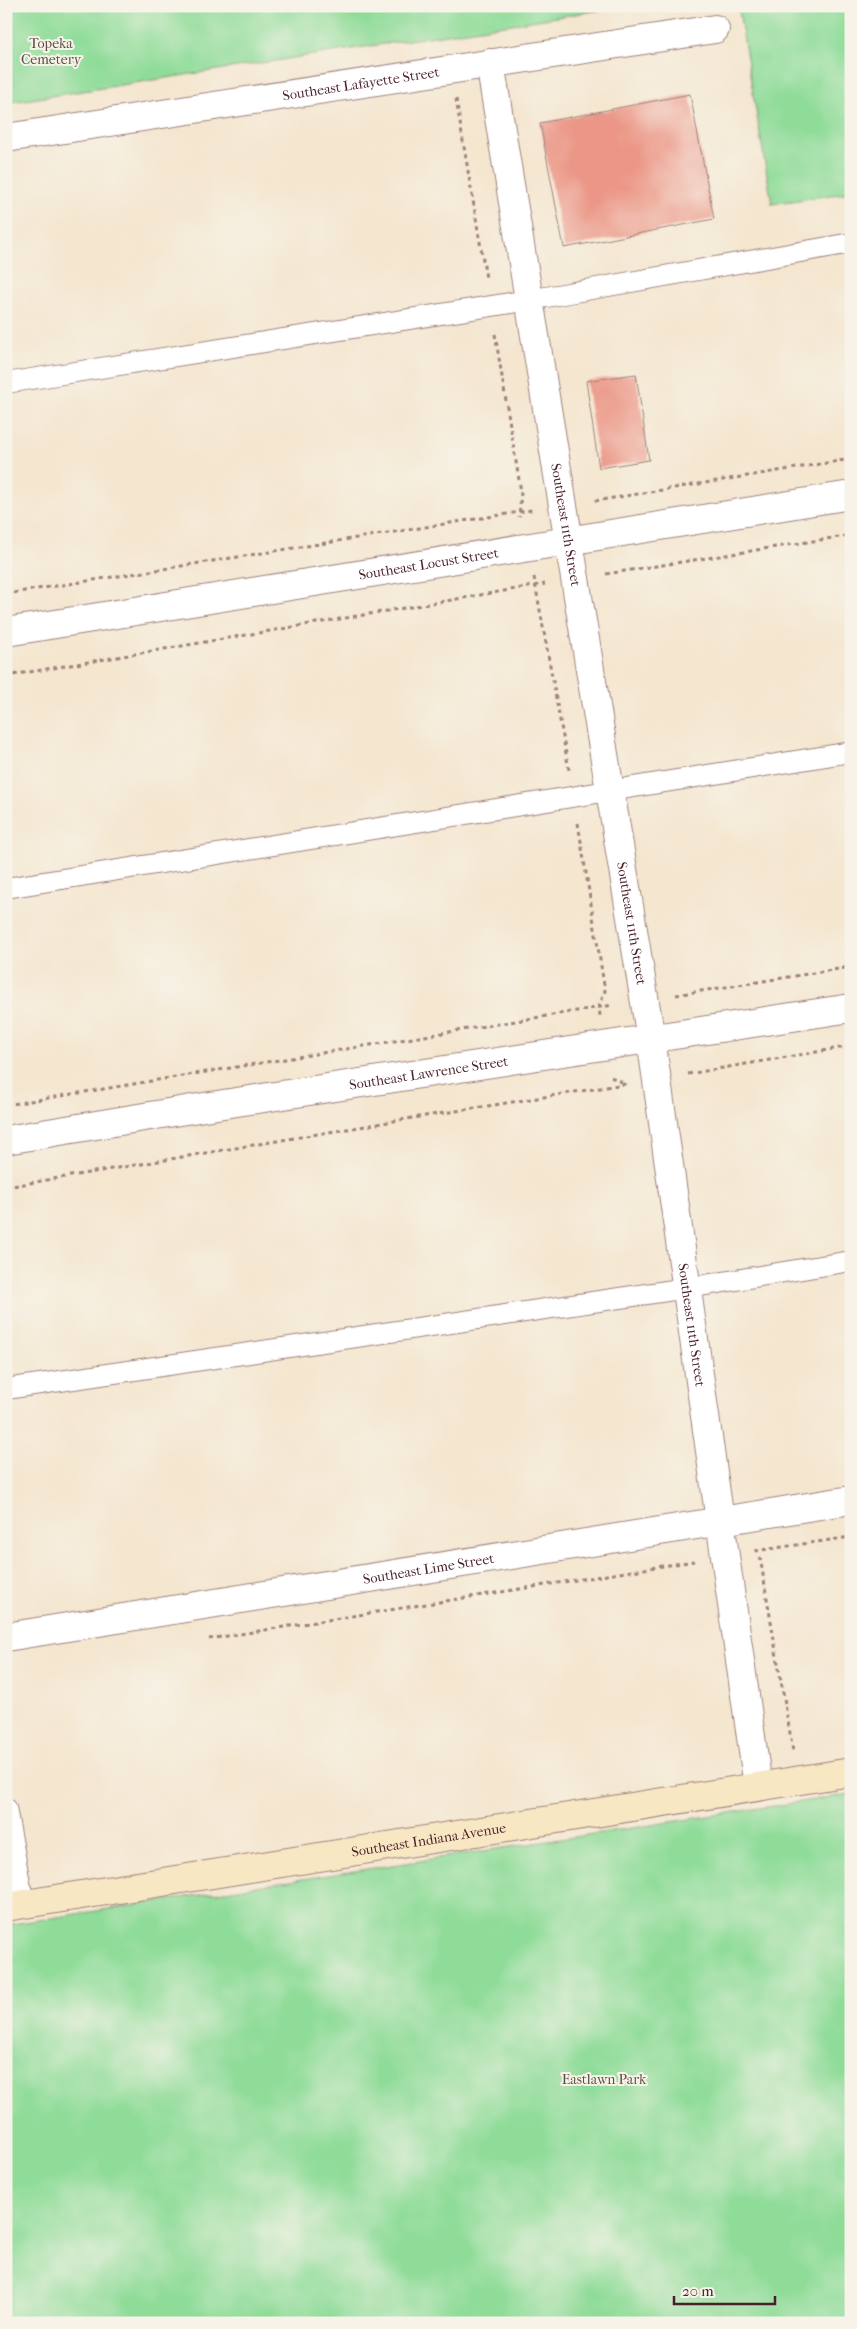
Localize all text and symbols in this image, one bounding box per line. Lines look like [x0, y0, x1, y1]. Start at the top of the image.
park label: Topeka Cemetery [21, 35, 82, 68]
street label: Southeast Lafayette Street [281, 63, 440, 104]
street label: Southeast 11th Street [548, 462, 585, 588]
street label: Southeast Locust Street [357, 544, 500, 583]
street label: Southeast 11th Street [613, 861, 650, 986]
street label: Southeast Lawrence Street [348, 1052, 509, 1093]
street label: Southeast 11th Street [675, 1262, 709, 1388]
street label: Southeast Lime Street [362, 1550, 495, 1588]
street label: Southeast Indiana Avenue [350, 1819, 507, 1860]
park label: Eastlawn Park [562, 2071, 647, 2088]
scale bar [674, 2274, 776, 2306]
text: 20 m [682, 2282, 714, 2300]

